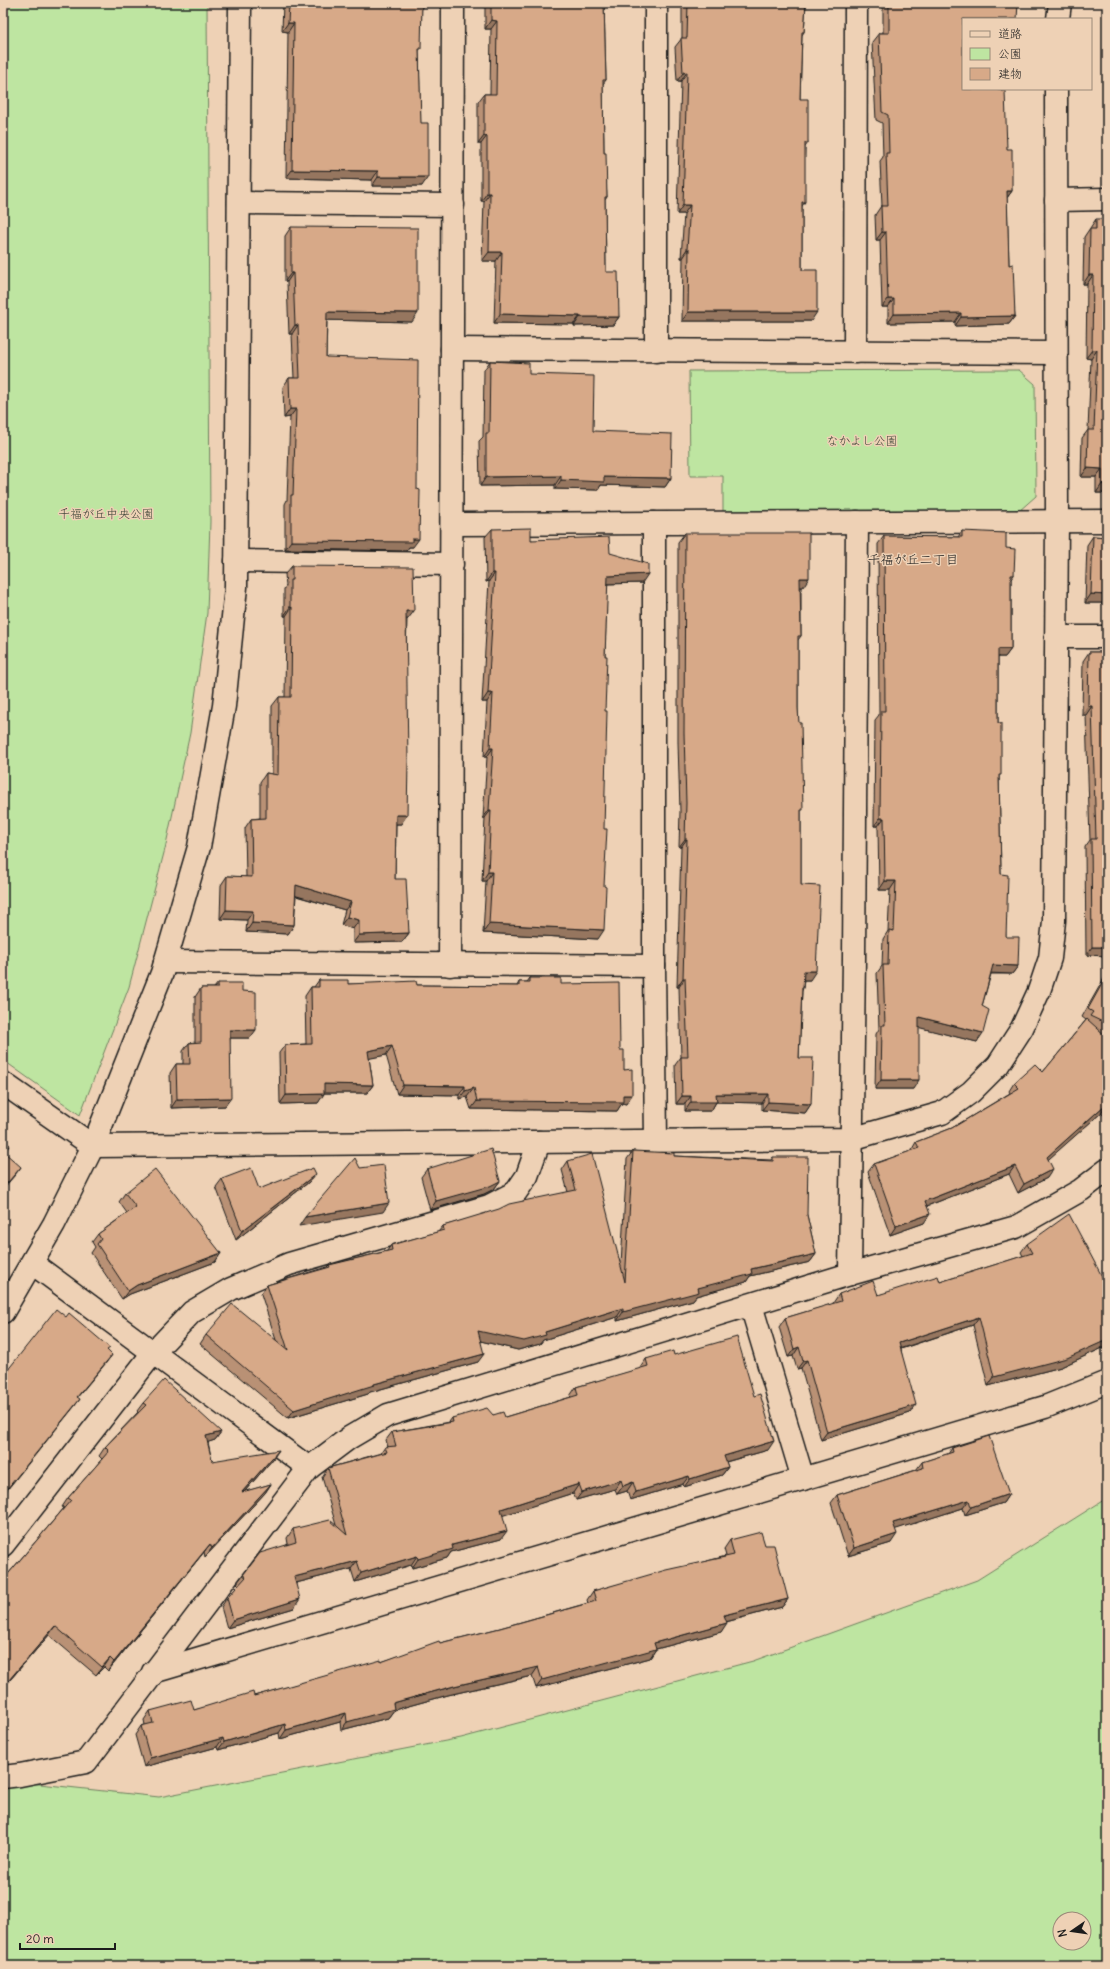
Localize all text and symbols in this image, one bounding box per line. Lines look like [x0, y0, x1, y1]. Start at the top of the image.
legend [962, 18, 1092, 90]
text: 道路 [998, 26, 1022, 41]
text: 公園 [998, 46, 1022, 61]
text: 建物 [998, 66, 1022, 81]
park label: なかよし公園 [826, 433, 898, 448]
park label: 千福が丘中央公園 [58, 506, 154, 521]
district label: 千福が丘二丁目 [867, 551, 959, 568]
north arrow [1052, 1911, 1092, 1951]
scale bar [20, 1925, 115, 1951]
text: N [1055, 1928, 1070, 1939]
text: 20 m [26, 1931, 54, 1946]

